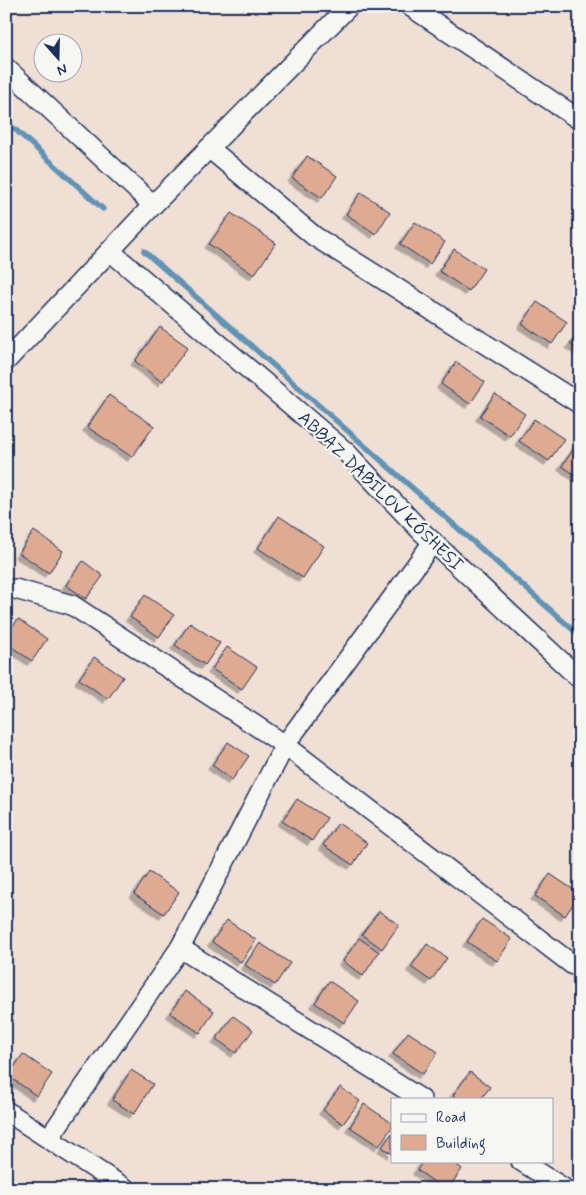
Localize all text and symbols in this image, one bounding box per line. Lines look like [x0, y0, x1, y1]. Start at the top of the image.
north arrow [32, 32, 82, 82]
text: N [55, 59, 70, 79]
street label: ABBAZ DABILOV KÓSHESI [293, 406, 468, 577]
legend [391, 1098, 554, 1162]
text: Road [436, 1108, 466, 1128]
text: Building [436, 1134, 486, 1155]

